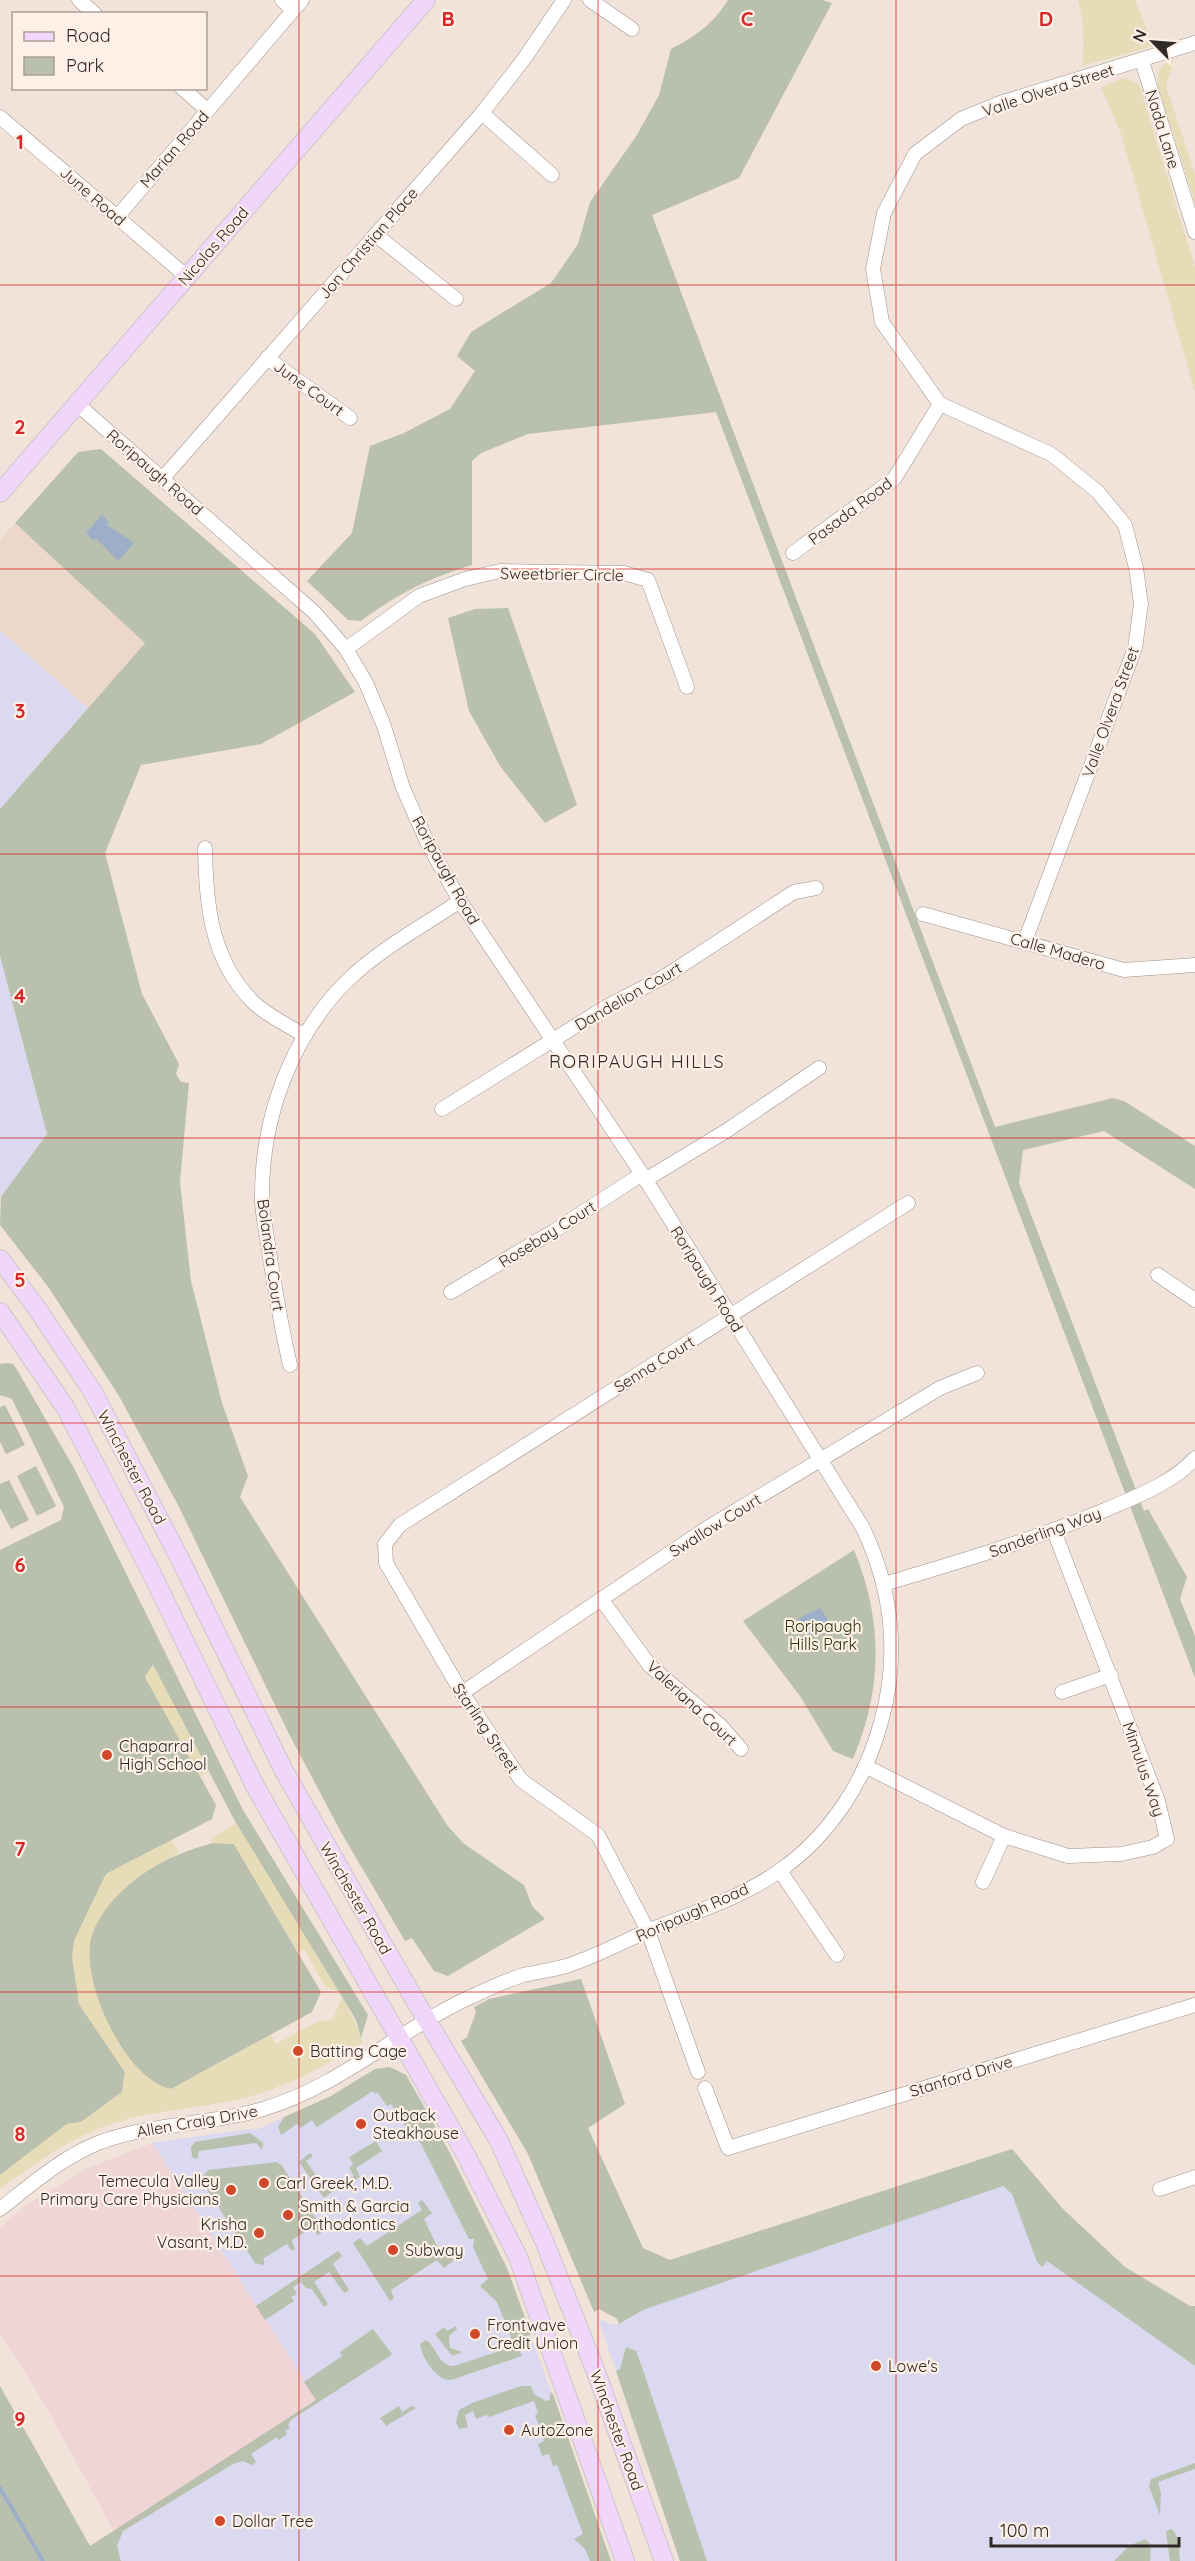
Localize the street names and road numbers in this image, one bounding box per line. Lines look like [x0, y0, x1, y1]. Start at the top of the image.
street label: Valle Olvera Street [980, 59, 1116, 121]
street label: Nada Lane [1142, 87, 1184, 171]
street label: Marian Road [135, 106, 213, 192]
street label: June Road [56, 162, 130, 230]
street label: Jon Christian Place [314, 183, 422, 303]
street label: Nicolas Road [173, 202, 253, 290]
street label: June Court [270, 356, 348, 420]
street label: Roripaugh Road [103, 425, 207, 519]
street label: Pasada Road [804, 473, 896, 549]
street label: Sweetbrier Circle [500, 563, 624, 585]
street label: Valle Olvera Street [1077, 644, 1143, 780]
street label: Roripaugh Road [408, 812, 484, 928]
street label: Calle Madero [1008, 928, 1108, 974]
street label: Dandelion Court [571, 957, 685, 1035]
street label: Rosebay Court [495, 1196, 599, 1272]
street label: Bolandra Court [253, 1198, 289, 1312]
street label: Roripaugh Road [666, 1222, 748, 1336]
street label: Senna Court [610, 1331, 698, 1397]
street label: Winchester Road [93, 1406, 171, 1528]
street label: Swallow Court [665, 1489, 765, 1561]
street label: Sanderling Way [986, 1502, 1104, 1562]
street label: Valeriana Court [643, 1656, 741, 1750]
street label: Starling Street [448, 1679, 524, 1777]
street label: Mimulus Way [1118, 1719, 1170, 1819]
street label: Winchester Road [316, 1838, 396, 1958]
street label: Roripaugh Road [633, 1878, 751, 1946]
street label: Stanford Drive [907, 2051, 1015, 2101]
street label: Allen Craig Drive [135, 2101, 259, 2141]
street label: Winchester Road [586, 2367, 648, 2493]

